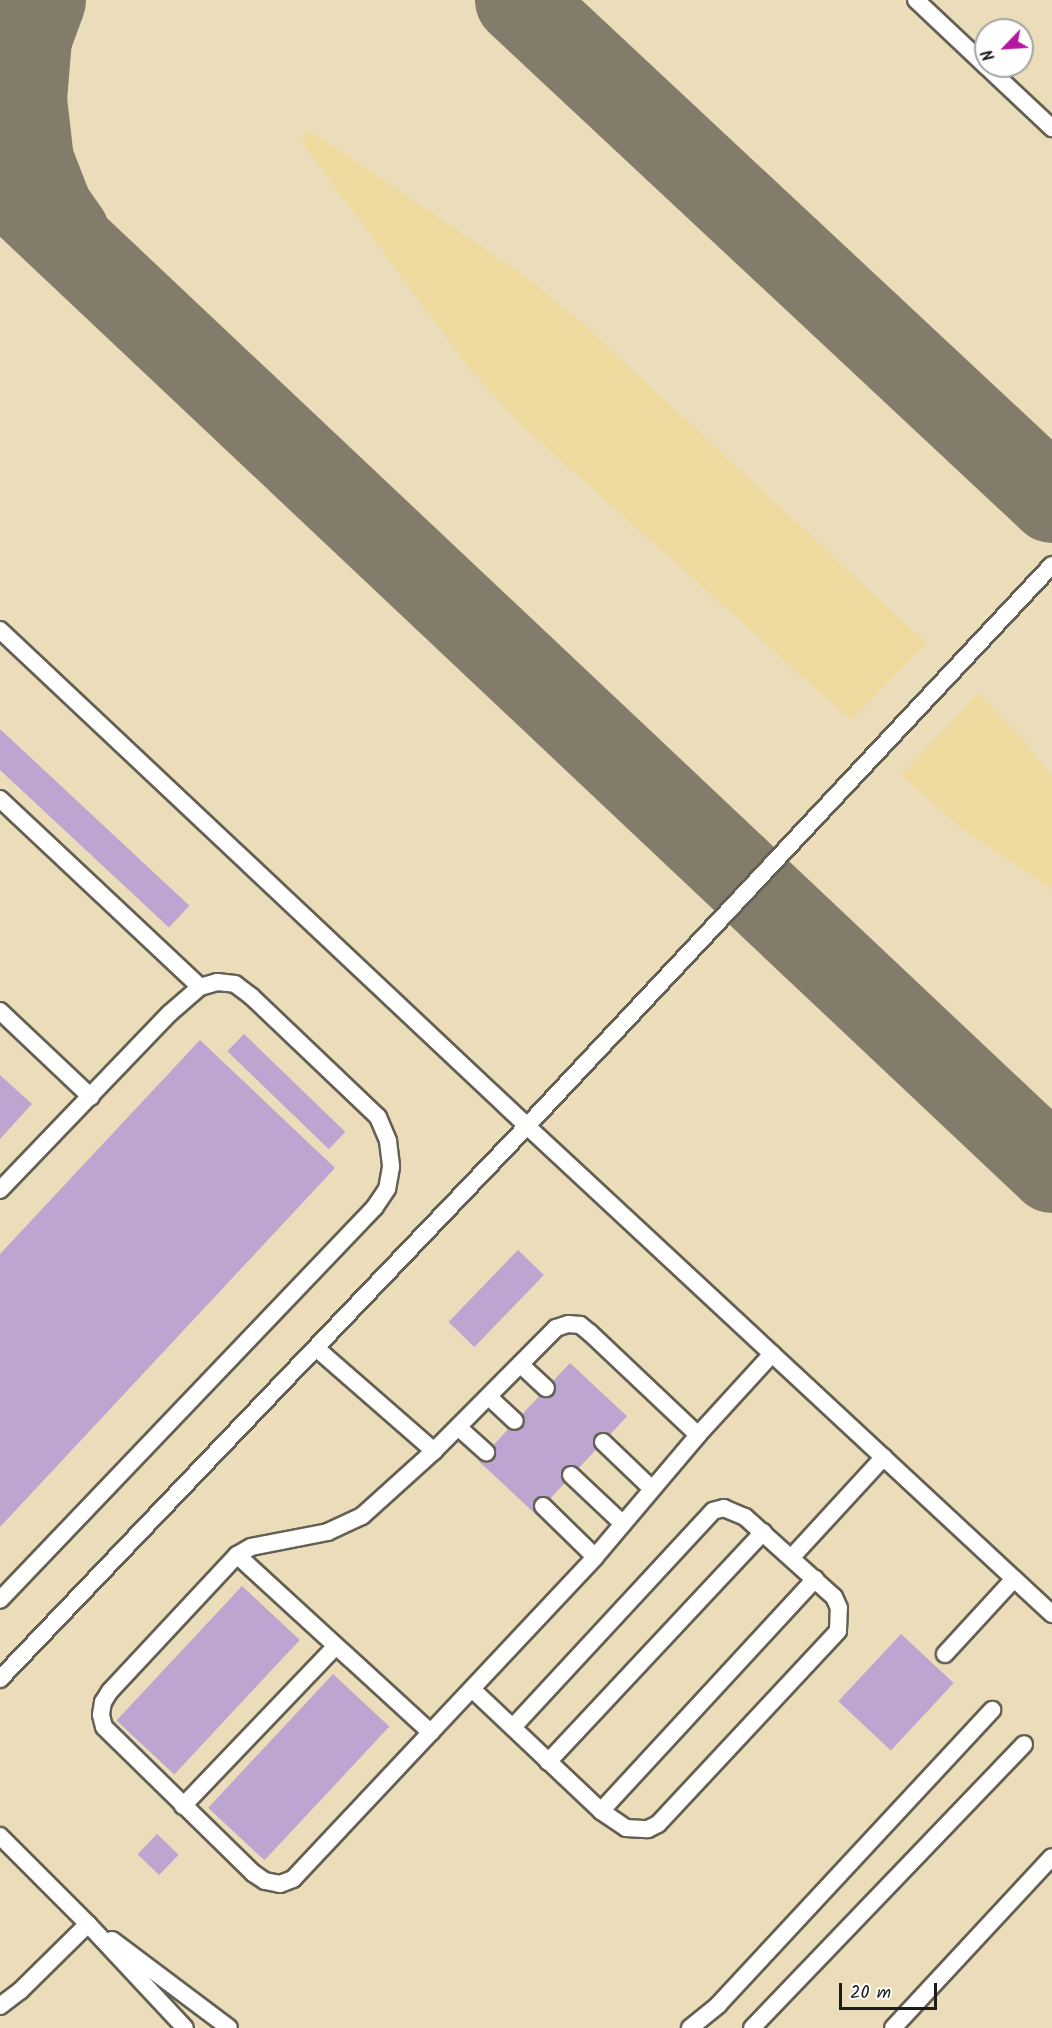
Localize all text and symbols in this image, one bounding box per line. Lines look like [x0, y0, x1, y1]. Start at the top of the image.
north arrow [974, 18, 1034, 78]
text: N [976, 45, 1003, 65]
scale bar [842, 1971, 940, 2009]
text: 20 m [850, 1979, 891, 2008]

